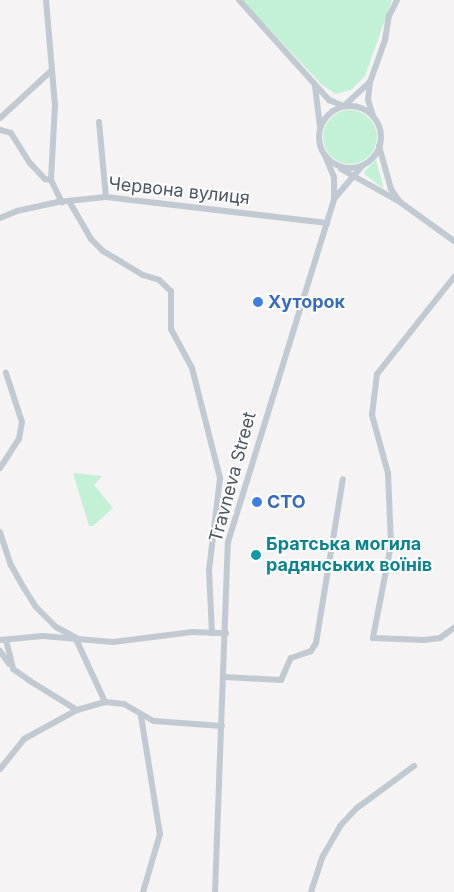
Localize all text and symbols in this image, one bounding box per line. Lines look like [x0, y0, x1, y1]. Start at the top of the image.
street label: Червона вулиця [107, 173, 251, 209]
place label: Хуторок [268, 291, 345, 313]
marker: Хуторок [252, 296, 264, 308]
street label: Travneva Street [205, 409, 261, 545]
place label: СТО [267, 491, 306, 513]
marker: СТО [251, 496, 263, 508]
place label: Братська могила радянських воїнів [266, 534, 432, 576]
marker: Братська могила радянських воїнів [250, 549, 262, 561]

